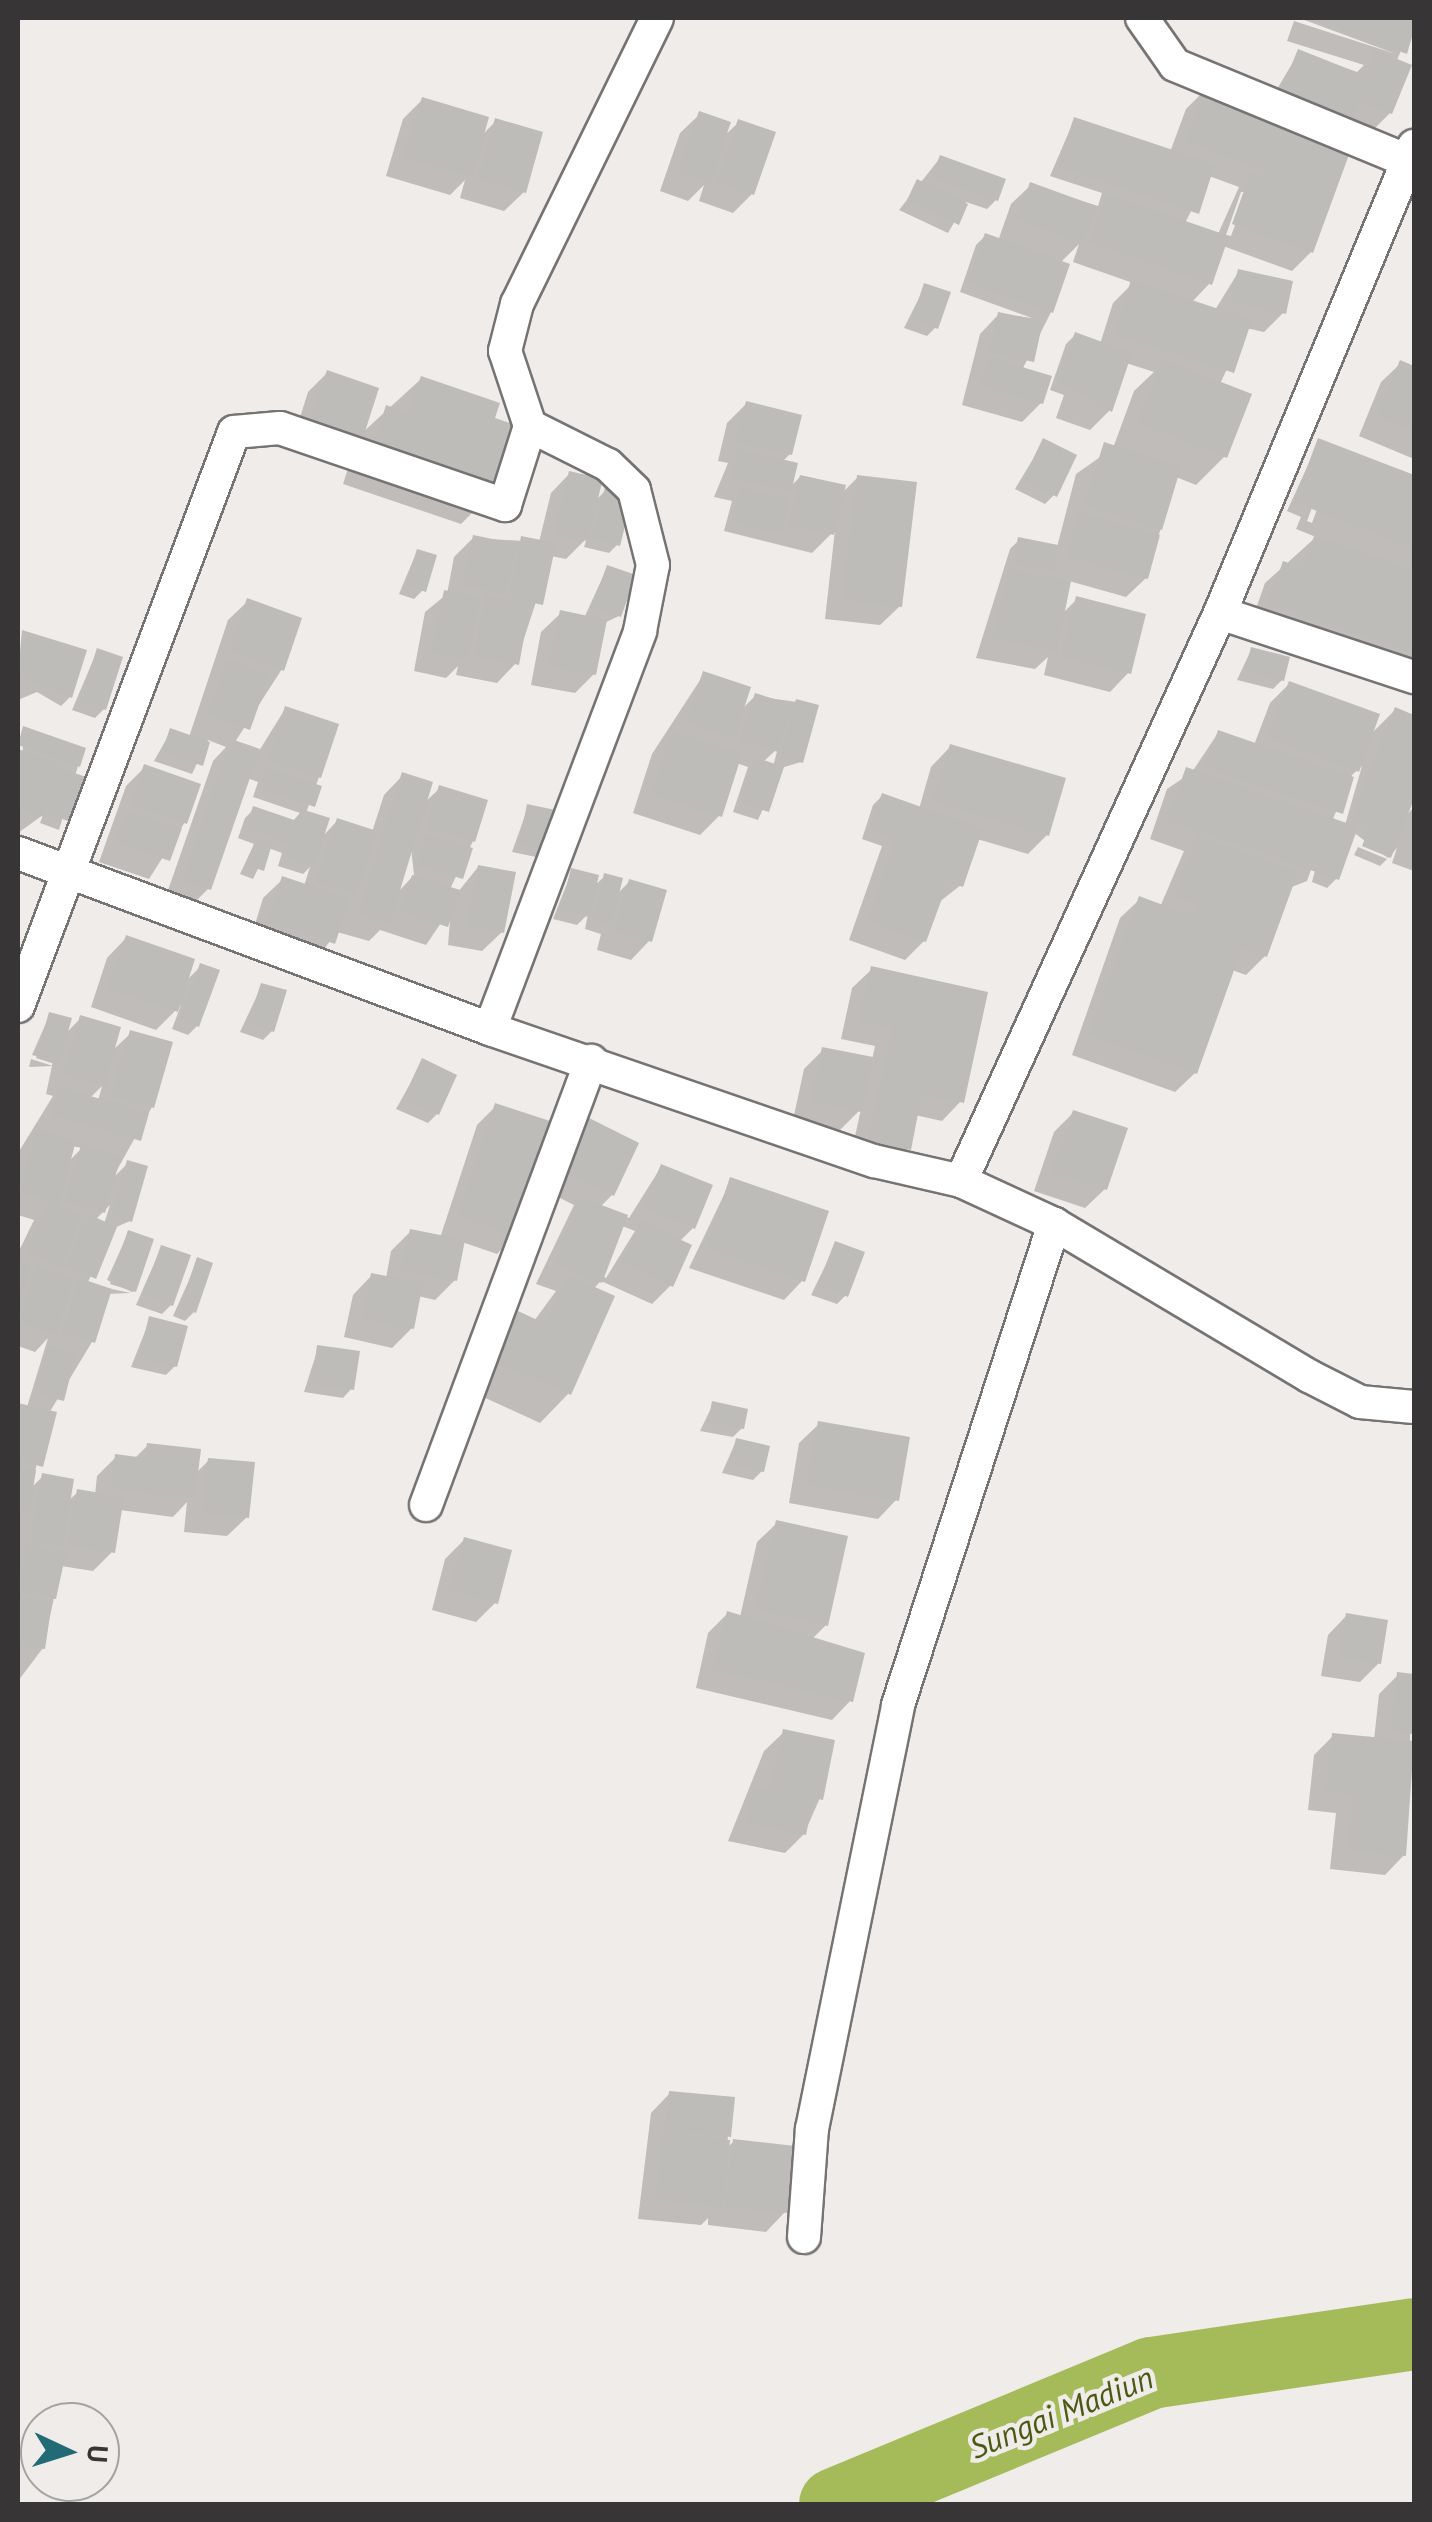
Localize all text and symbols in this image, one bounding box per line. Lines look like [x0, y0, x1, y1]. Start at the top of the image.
water label: Sungai Madiun [963, 2358, 1159, 2466]
north arrow [20, 2402, 120, 2502]
text: U [79, 2444, 117, 2464]

